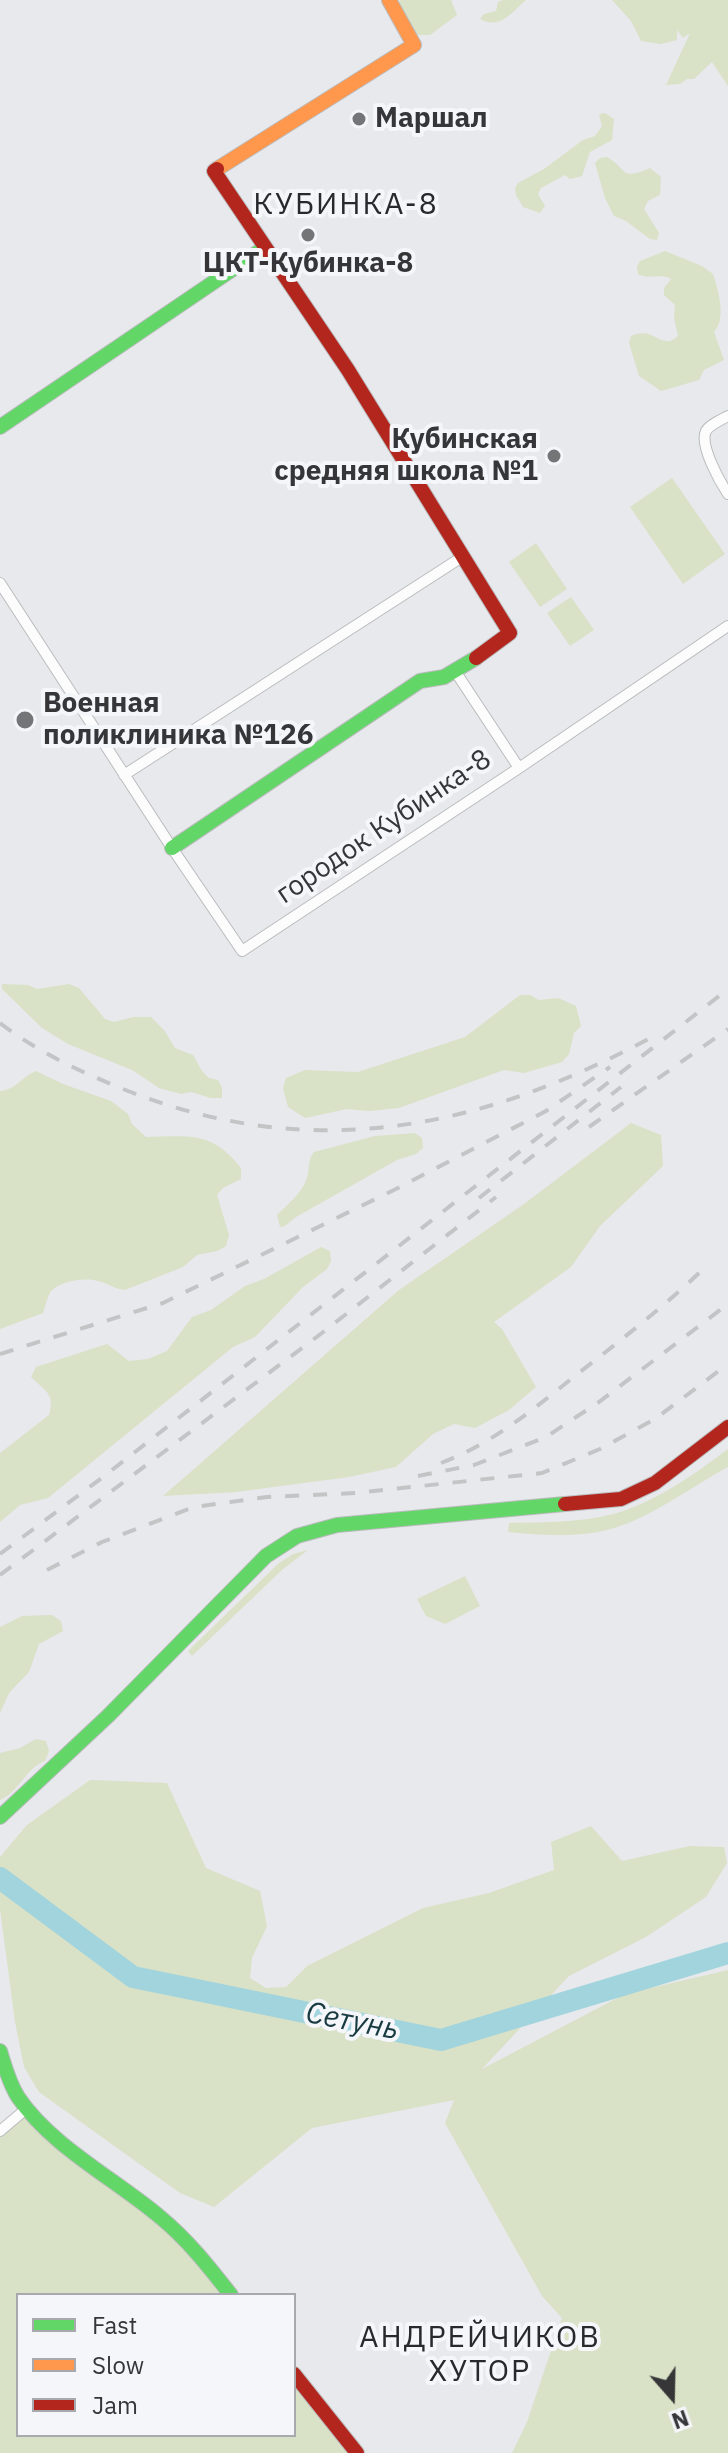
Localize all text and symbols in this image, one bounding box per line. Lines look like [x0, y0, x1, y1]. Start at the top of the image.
place label: Маршал [375, 102, 488, 136]
marker: Маршал [350, 110, 368, 128]
district label: КУБИНКА-8 [253, 187, 439, 223]
marker: ЦКТ-Кубинка-8 [299, 226, 317, 244]
place label: ЦКТ-Кубинка-8 [203, 247, 413, 281]
place label: Кубинская средняя школа №1 [274, 423, 538, 489]
marker: Кубинская средняя школа №1 [545, 447, 563, 465]
place label: Военная поликлиника №126 [43, 687, 313, 753]
marker: Военная поликлиника №126 [14, 709, 36, 731]
street label: городок Кубинка-8 [270, 743, 498, 911]
water label: Сетунь [303, 1995, 401, 2049]
legend [16, 2293, 296, 2437]
text: Fast [92, 2309, 137, 2341]
district label: АНДРЕЙЧИКОВ ХУТОР [359, 2320, 601, 2390]
text: Slow [92, 2349, 144, 2381]
north arrow [632, 2357, 712, 2437]
text: Jam [92, 2389, 138, 2421]
text: N [668, 2404, 693, 2436]

